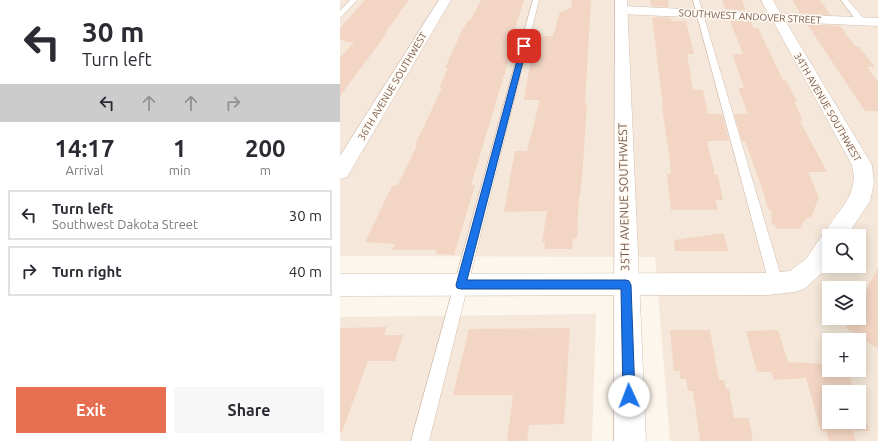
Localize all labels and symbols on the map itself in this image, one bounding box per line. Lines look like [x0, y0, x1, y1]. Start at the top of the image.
street label: SOUTHWEST ANDOVER STREET [678, 7, 822, 26]
pin [507, 29, 541, 63]
street label: 36TH AVENUE SOUTHWEST [356, 30, 429, 142]
street label: 34TH AVENUE SOUTHWEST [792, 51, 864, 164]
street label: 35TH AVENUE SOUTHWEST [616, 122, 631, 271]
position arrow [608, 375, 650, 417]

